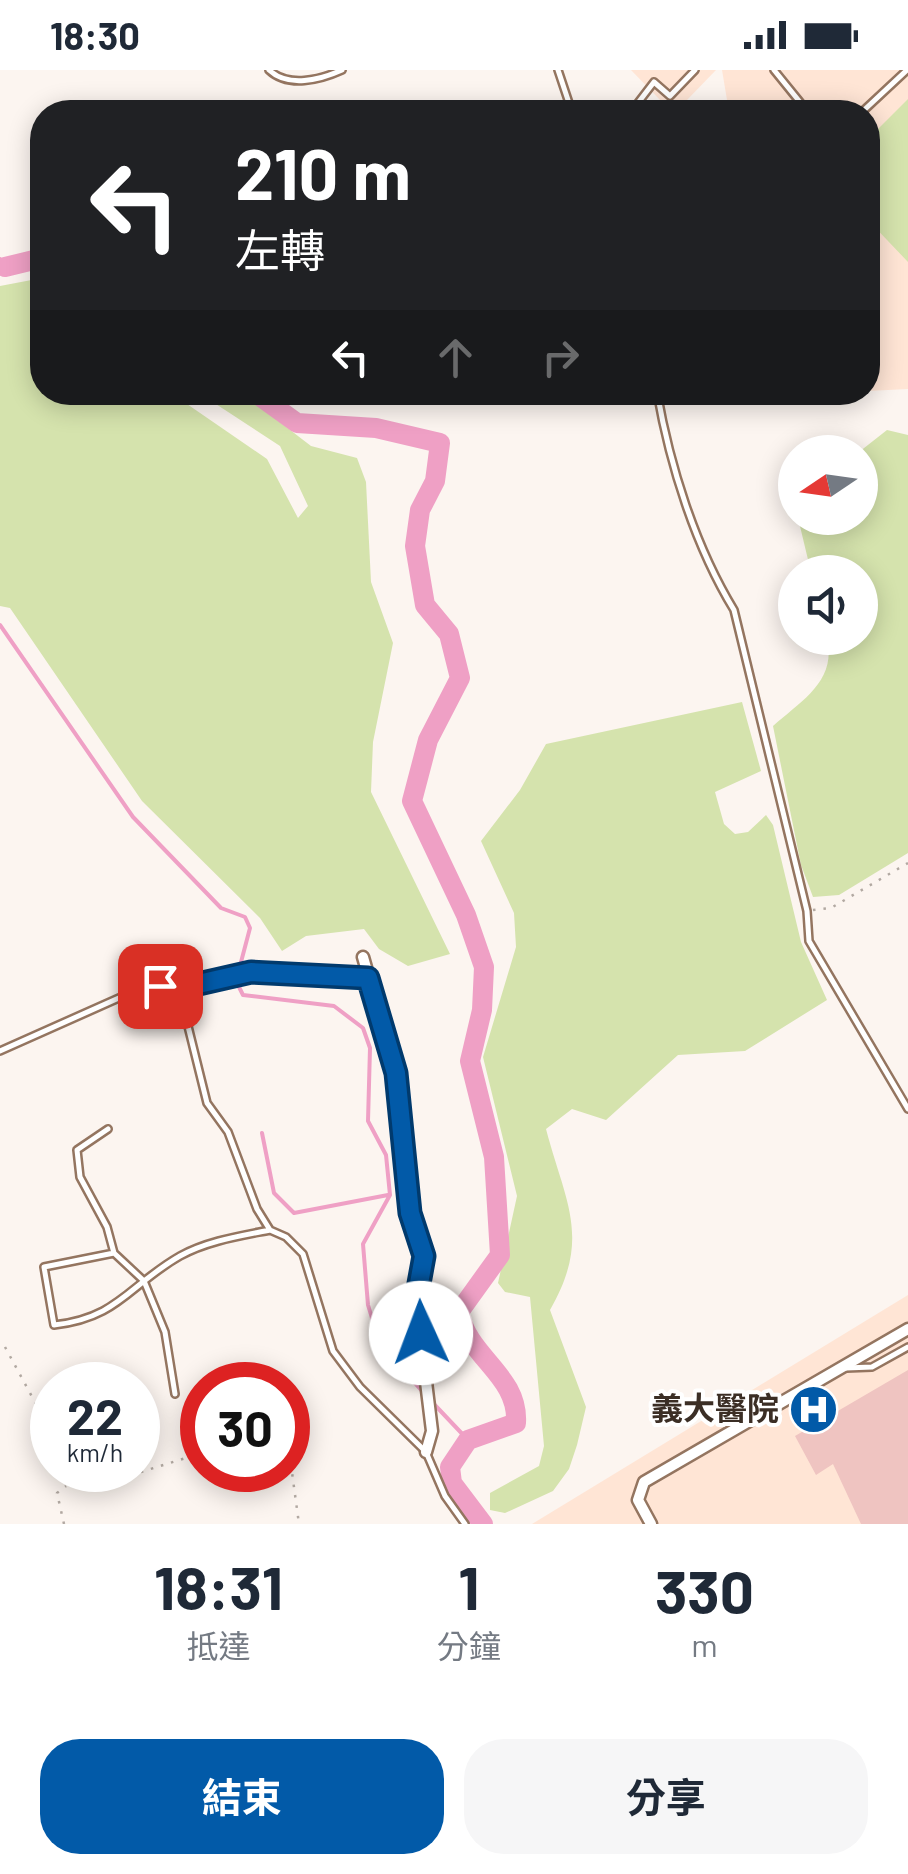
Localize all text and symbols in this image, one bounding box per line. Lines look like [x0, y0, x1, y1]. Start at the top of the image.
text: 18:30 [50, 12, 140, 58]
text: 210 m [235, 130, 411, 214]
icon: left [70, 140, 200, 270]
text: 左轉 [235, 222, 325, 276]
icon: left [323, 330, 378, 385]
icon: ahead [428, 330, 483, 385]
icon: right [533, 330, 588, 385]
north arrow [778, 435, 878, 535]
map controls [778, 435, 878, 655]
button: sound [778, 555, 878, 655]
pin [118, 944, 203, 1029]
icon: arrive [133, 959, 188, 1014]
position arrow [369, 1281, 473, 1385]
speed limit sign: 30 [180, 1362, 310, 1492]
hospital icon: 義大醫院 [788, 1383, 840, 1435]
text: 22 [67, 1385, 123, 1445]
place label: 義大醫院 [651, 1388, 779, 1426]
text: km/h [67, 1437, 123, 1467]
text: 18:31 [154, 1550, 283, 1622]
text: 1 [458, 1550, 480, 1622]
text: 330 [655, 1554, 754, 1626]
text: m [691, 1625, 718, 1663]
text: 抵達 [186, 1626, 250, 1664]
text: 分鐘 [437, 1626, 501, 1664]
button: 結束 [40, 1739, 444, 1854]
button: 分享 [464, 1739, 868, 1854]

